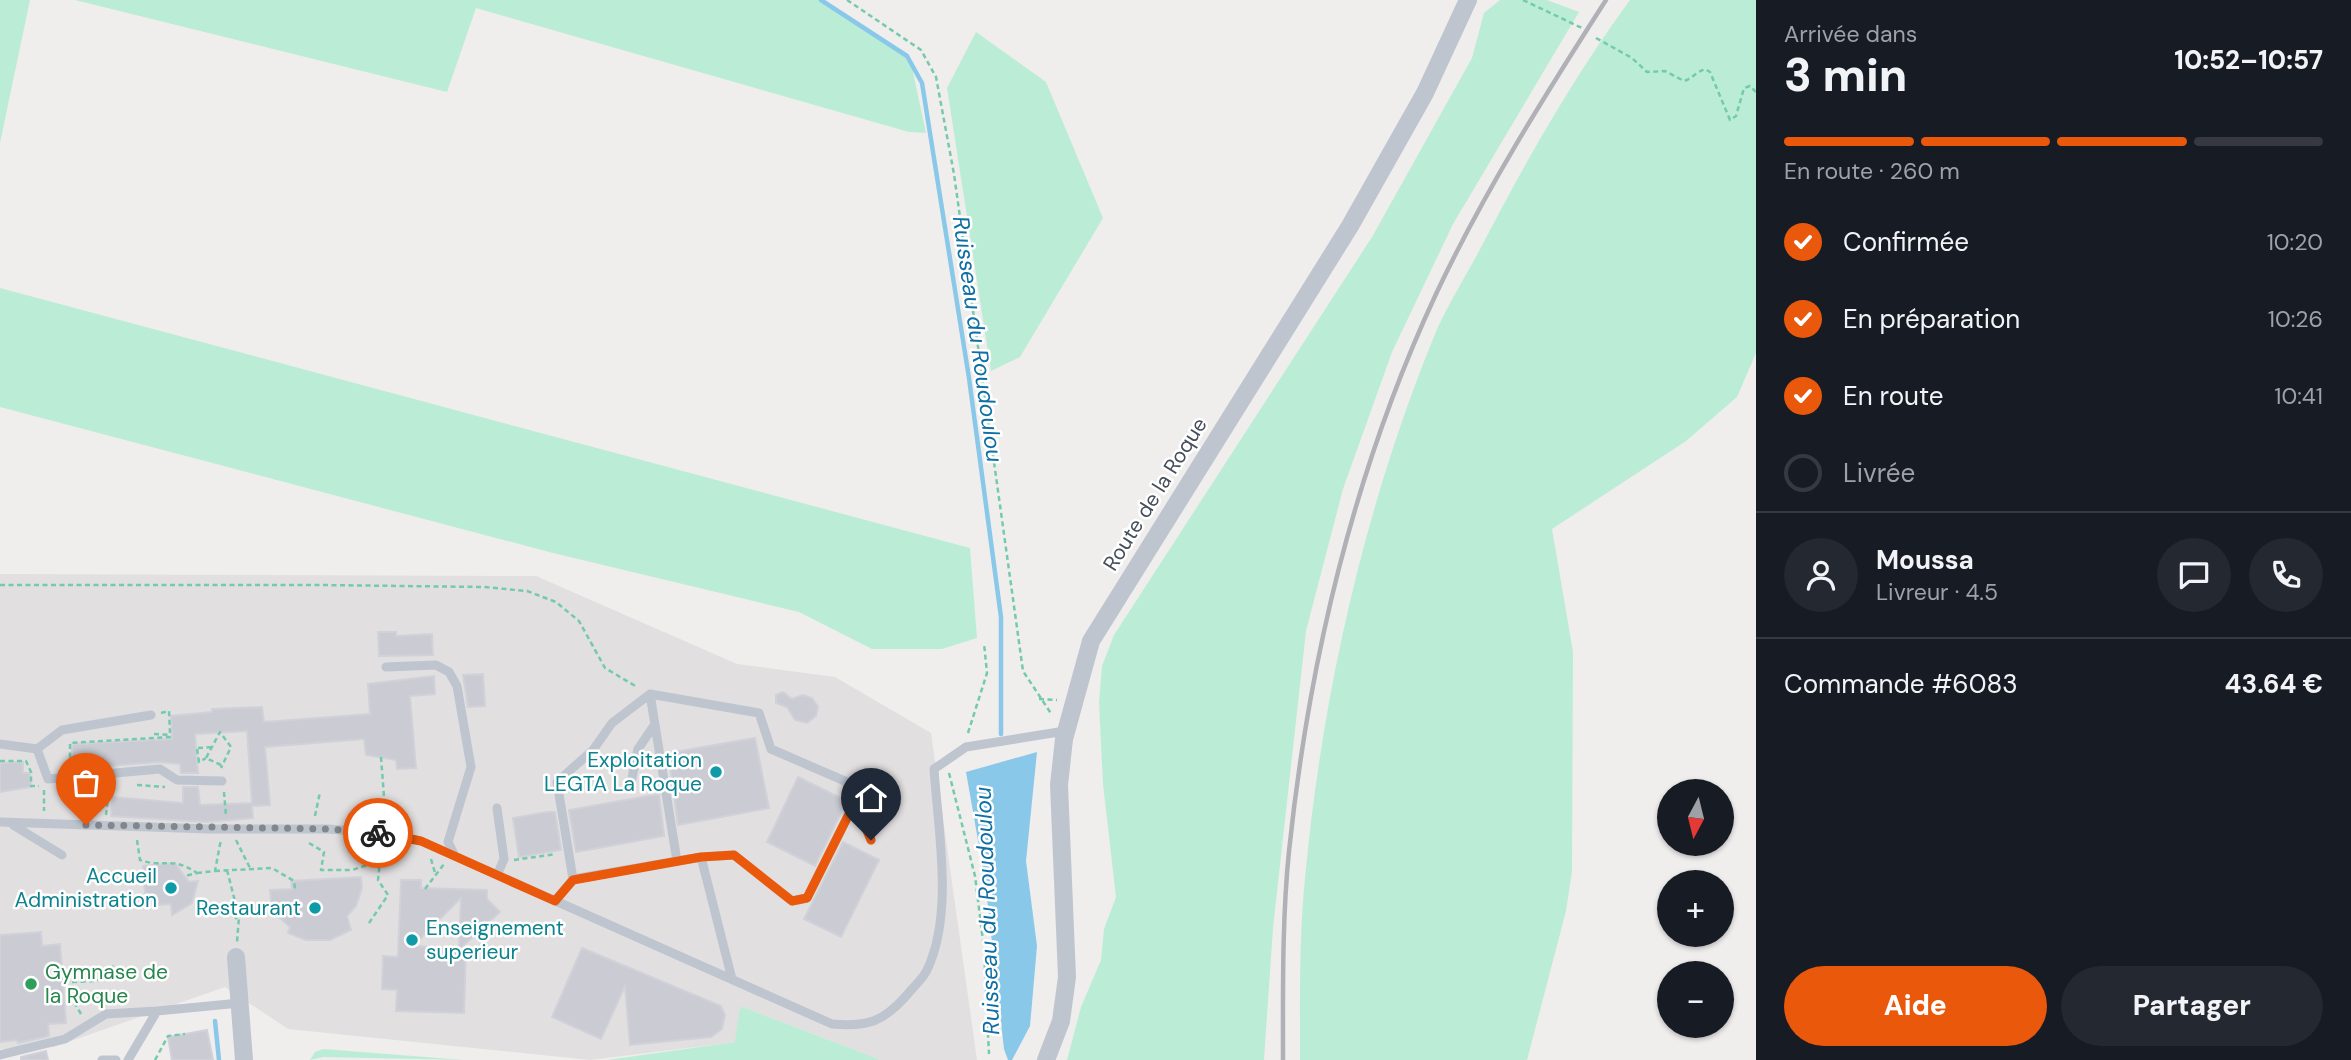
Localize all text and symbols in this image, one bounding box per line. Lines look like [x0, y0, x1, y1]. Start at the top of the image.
text: Arrivée dans [1784, 19, 1917, 49]
text: 10:52–10:57 [2174, 43, 2323, 77]
text: 3 min [1784, 45, 1907, 105]
text: En route · 260 m [1784, 156, 1960, 186]
water label: Ruisseau du Roudoulou [946, 214, 1010, 464]
icon: check [1784, 223, 1822, 261]
text: Confirmée [1843, 225, 1969, 259]
text: 10:20 [2267, 227, 2323, 257]
icon: check [1784, 300, 1822, 338]
text: En préparation [1843, 302, 2020, 336]
text: 10:26 [2268, 304, 2323, 334]
icon: check [1784, 377, 1822, 415]
text: En route [1843, 379, 1944, 413]
text: 10:41 [2274, 381, 2323, 411]
street label: Route de la Roque [1097, 412, 1213, 576]
text: Livrée [1843, 456, 1915, 490]
button: person [1784, 538, 1858, 612]
button: chat [2157, 538, 2231, 612]
button: phone [2249, 538, 2323, 612]
text: Moussa [1876, 543, 1974, 577]
text: Livreur · 4.5 [1876, 577, 1998, 607]
text: Commande #6083 [1784, 667, 2018, 701]
text: 43.64 € [2225, 667, 2323, 701]
place label: Exploitation LEGTA La Roque [544, 746, 702, 798]
pin [56, 753, 116, 825]
icon: bag [67, 764, 105, 802]
marker: Exploitation LEGTA La Roque [708, 764, 724, 780]
pin [841, 768, 901, 840]
icon: home [852, 779, 890, 817]
north arrow [1657, 779, 1734, 856]
map controls [1657, 779, 1734, 1038]
water label: Ruisseau du Roudoulou [968, 786, 1006, 1036]
courier [343, 798, 413, 868]
icon: bike [359, 814, 397, 852]
place label: Accueil Administration [15, 862, 157, 914]
button: + [1657, 870, 1734, 947]
marker: Accueil Administration [163, 880, 179, 896]
place label: Restaurant [196, 894, 301, 922]
marker: Restaurant [307, 900, 323, 916]
place label: Enseignement superieur [426, 914, 564, 966]
marker: Enseignement superieur [404, 932, 420, 948]
place label: Gymnase de la Roque [45, 958, 168, 1010]
button: − [1657, 961, 1734, 1038]
button: Aide [1784, 966, 2047, 1046]
button: Partager [2061, 966, 2323, 1046]
marker: Gymnase de la Roque [23, 976, 39, 992]

